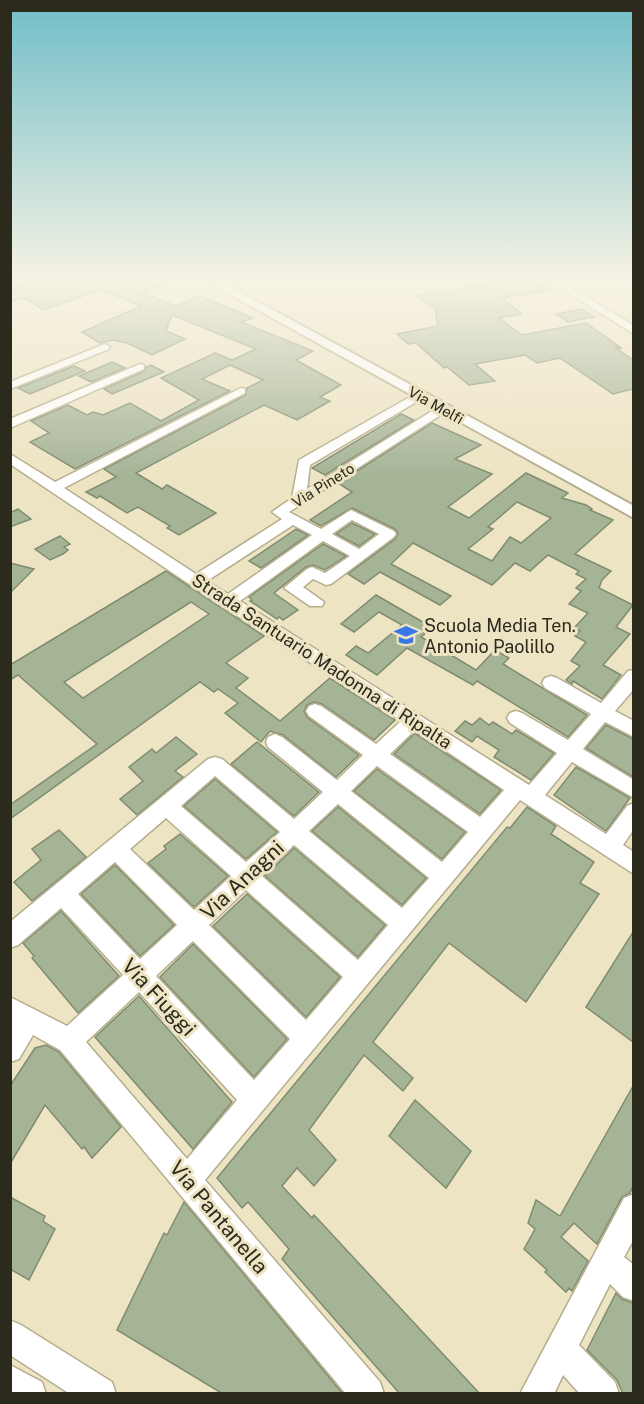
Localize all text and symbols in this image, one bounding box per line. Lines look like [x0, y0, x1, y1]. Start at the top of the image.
street label: Via Melfi [405, 383, 467, 427]
street label: Via Pineto [289, 459, 357, 511]
street label: Strada Santuario Madonna di Ripalta [188, 569, 456, 753]
place label: Scuola Media Ten. Antonio Paolillo [424, 615, 576, 657]
school or university icon: Scuola Media Ten. Antonio Paolillo [393, 622, 419, 648]
street label: Via Anagni [195, 835, 289, 925]
street label: Via Fiuggi [117, 953, 201, 1041]
street label: Via Pantanella [164, 1155, 274, 1279]

